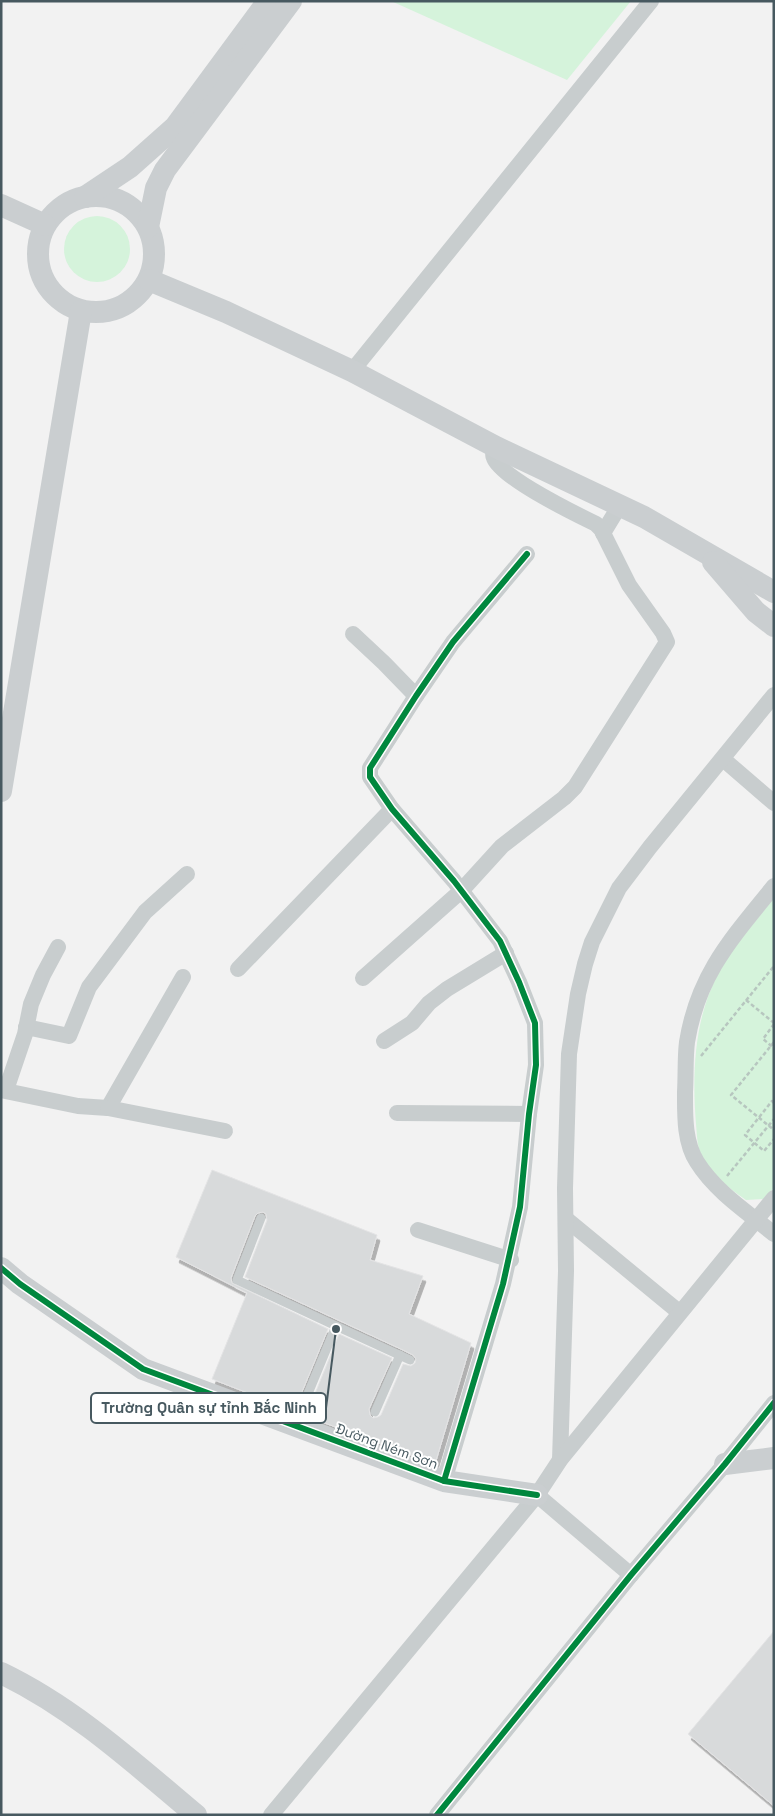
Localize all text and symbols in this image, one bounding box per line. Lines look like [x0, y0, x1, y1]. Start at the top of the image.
callout: Trường Quân sự tỉnh Bắc Ninh [91, 1393, 326, 1423]
text: Trường Quân sự tỉnh Bắc Ninh [101, 1398, 317, 1417]
street label: Đường Ném Sơn [333, 1419, 441, 1473]

